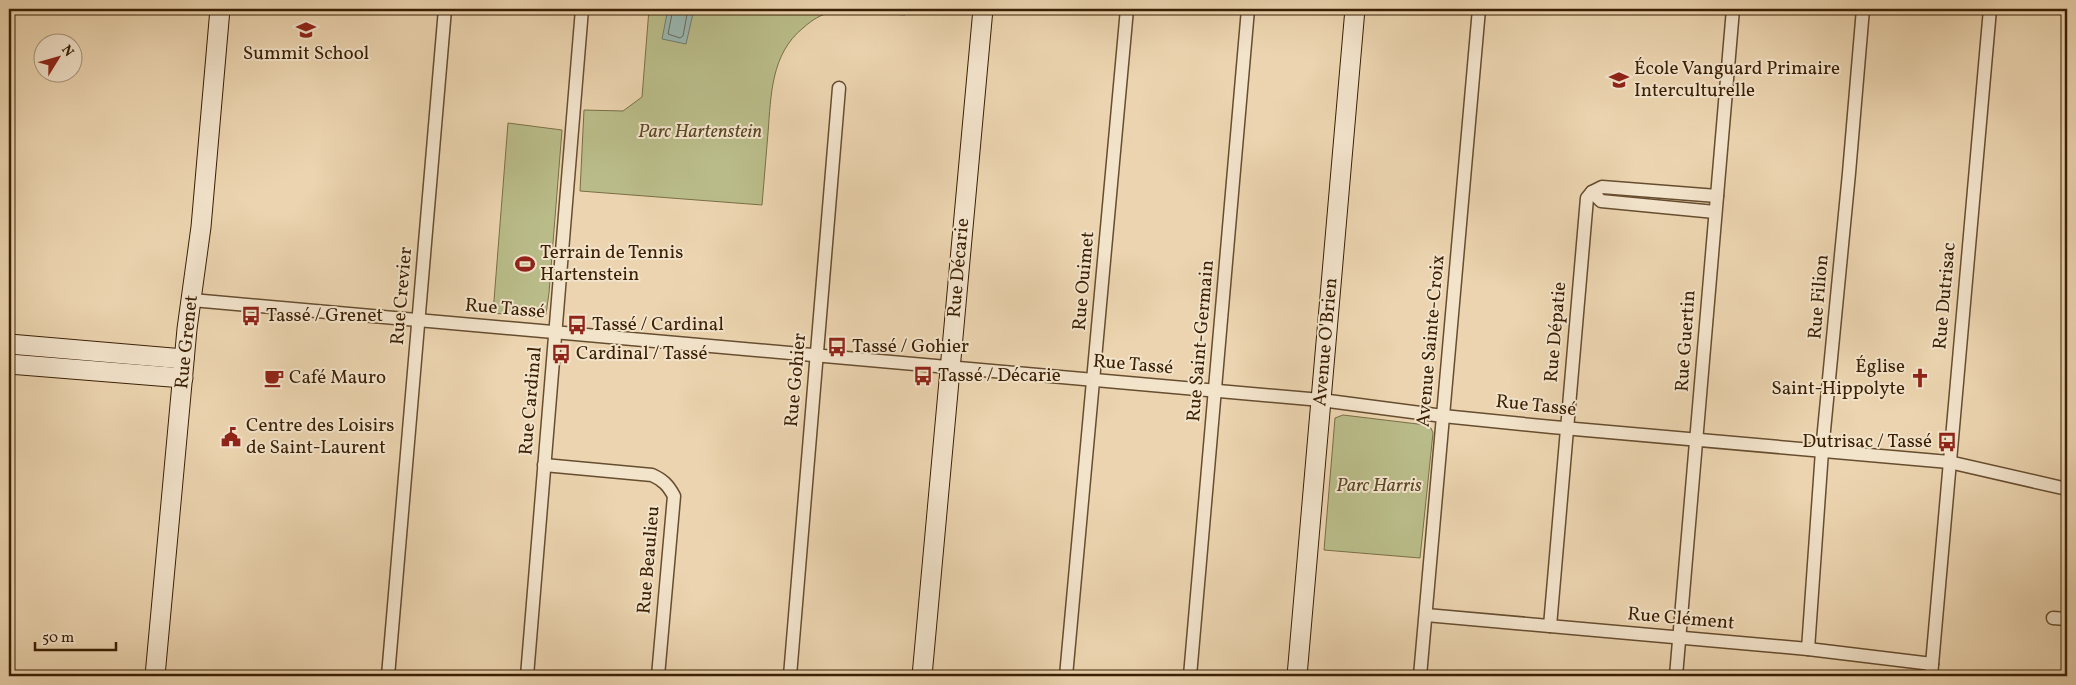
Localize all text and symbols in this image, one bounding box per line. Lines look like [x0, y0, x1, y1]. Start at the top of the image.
school or university icon: Summit School [295, 19, 317, 41]
north arrow [32, 32, 82, 82]
text: N [57, 41, 78, 61]
place label: Summit School [243, 41, 370, 67]
place label: École Vanguard Primaire Interculturelle [1634, 56, 1840, 104]
school or university icon: École Vanguard Primaire Interculturelle [1608, 69, 1630, 91]
park label: Parc Hartenstein [638, 119, 762, 145]
street label: Rue Décarie [942, 217, 976, 319]
street label: Rue Ouimet [1067, 230, 1101, 332]
place label: Terrain de Tennis Hartenstein [540, 240, 683, 288]
street label: Rue Dutrisac [1927, 241, 1963, 351]
street label: Rue Crevier [385, 246, 419, 346]
sports icon: Terrain de Tennis Hartenstein [514, 253, 536, 275]
street label: Rue Filion [1802, 253, 1836, 341]
street label: Avenue Sainte-Croix [1411, 254, 1451, 428]
street label: Rue Saint-Germain [1181, 259, 1221, 423]
street label: Avenue O'Brien [1307, 277, 1345, 407]
street label: Rue Dépatie [1539, 281, 1573, 383]
street label: Rue Guertin [1669, 289, 1703, 393]
street label: Rue Grenet [169, 293, 205, 390]
street label: Rue Tassé [464, 293, 546, 325]
place label: Tassé / Grenet [266, 303, 383, 329]
bus stop icon: Tassé / Grenet [240, 305, 262, 327]
place label: Tassé / Cardinal [592, 312, 724, 338]
bus stop icon: Tassé / Cardinal [566, 314, 588, 336]
street label: Rue Gohier [779, 332, 813, 428]
place label: Tassé / Gohier [852, 334, 969, 360]
bus stop icon: Tassé / Gohier [826, 336, 848, 358]
place label: Cardinal / Tassé [576, 341, 707, 367]
bus stop icon: Cardinal / Tassé [550, 343, 572, 365]
street label: Rue Cardinal [513, 345, 549, 457]
street label: Rue Tassé [1092, 349, 1174, 381]
place label: Église Saint-Hippolyte [1771, 354, 1905, 402]
place label: Tassé / Décarie [938, 363, 1061, 389]
place label: Café Mauro [289, 365, 386, 391]
bus stop icon: Tassé / Décarie [912, 365, 934, 387]
cafe icon: Café Mauro [263, 367, 285, 389]
church icon: Église Saint-Hippolyte [1909, 367, 1931, 389]
street label: Rue Tassé [1495, 389, 1577, 423]
place label: Centre des Loisirs de Saint-Laurent [246, 413, 394, 461]
public building icon: Centre des Loisirs de Saint-Laurent [220, 426, 242, 448]
place label: Dutrisac / Tassé [1802, 429, 1932, 455]
bus stop icon: Dutrisac / Tassé [1936, 431, 1958, 453]
park label: Parc Harris [1336, 473, 1422, 499]
street label: Rue Beaulieu [631, 505, 667, 615]
street label: Rue Clément [1626, 601, 1736, 637]
scale bar [35, 620, 116, 652]
text: 50 m [42, 628, 74, 649]

